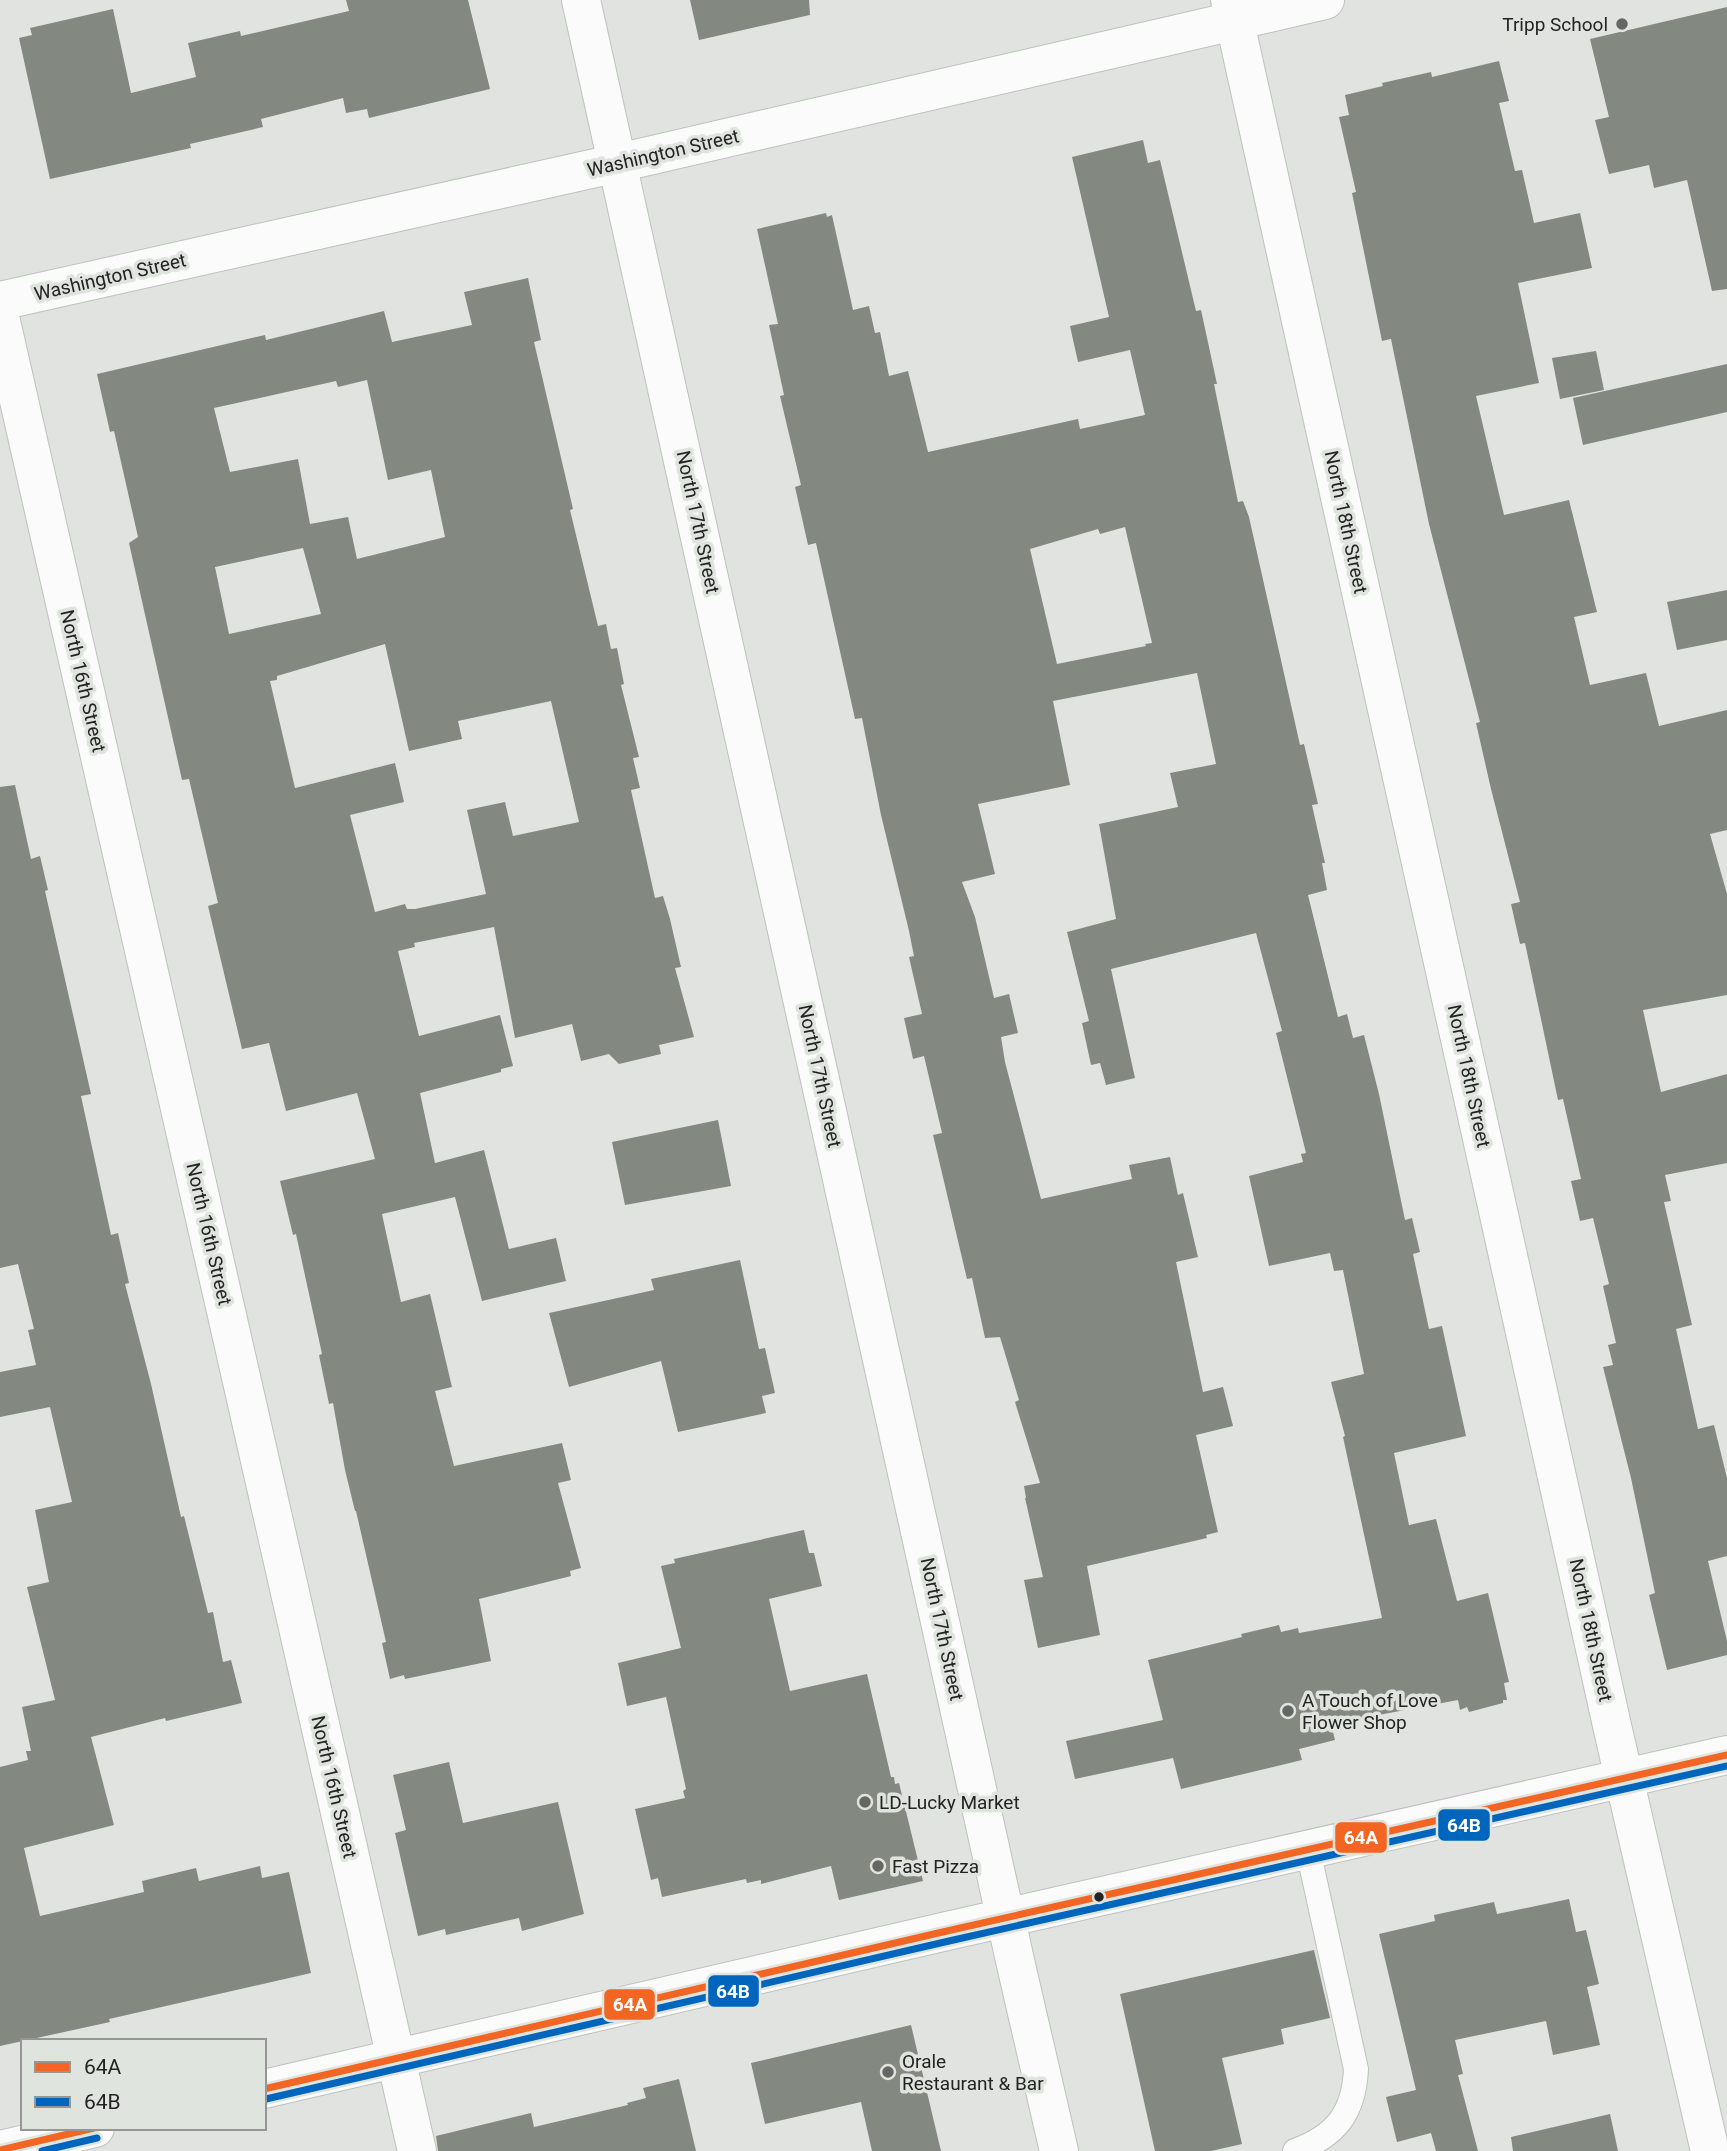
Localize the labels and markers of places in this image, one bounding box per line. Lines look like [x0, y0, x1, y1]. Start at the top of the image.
place label: Tripp School [1502, 13, 1608, 36]
marker: Tripp School [1614, 16, 1630, 32]
place label: A Touch of Love Flower Shop [1302, 1689, 1438, 1734]
marker: A Touch of Love Flower Shop [1280, 1703, 1296, 1719]
place label: LD-Lucky Market [879, 1791, 1020, 1814]
marker: LD-Lucky Market [857, 1794, 873, 1810]
place label: Fast Pizza [892, 1855, 979, 1878]
marker: Fast Pizza [870, 1858, 886, 1874]
unlabelled marker [1092, 1890, 1106, 1904]
place label: Orale Restaurant & Bar [902, 2050, 1044, 2095]
marker: Orale Restaurant & Bar [880, 2064, 896, 2080]

